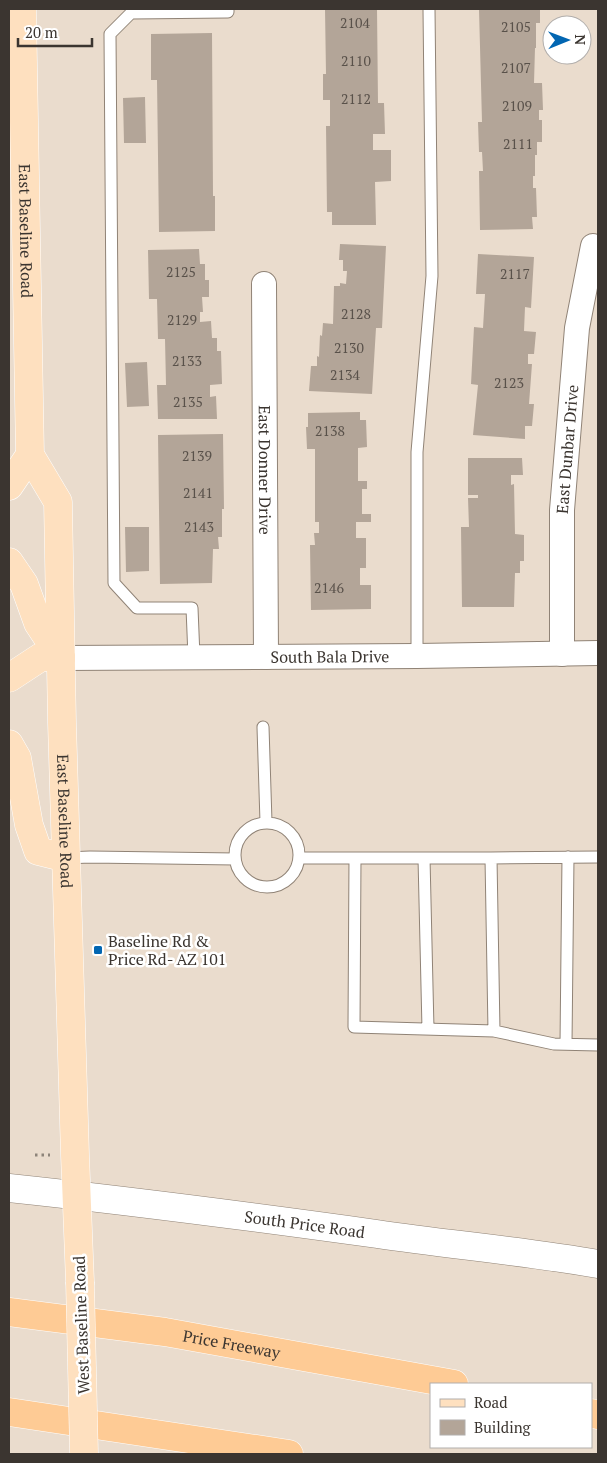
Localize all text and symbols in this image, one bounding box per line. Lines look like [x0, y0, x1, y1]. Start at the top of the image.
house number: 2104 [340, 13, 370, 32]
scale bar [18, 15, 91, 47]
north arrow [542, 15, 592, 65]
house number: 2105 [501, 17, 531, 36]
text: 20 m [25, 22, 58, 42]
text: N [571, 34, 590, 46]
house number: 2110 [341, 51, 371, 70]
house number: 2107 [501, 58, 531, 77]
house number: 2112 [341, 89, 371, 108]
house number: 2109 [502, 96, 532, 115]
house number: 2111 [503, 134, 533, 153]
street label: East Baseline Road [14, 164, 38, 298]
house number: 2125 [166, 262, 196, 281]
house number: 2117 [500, 264, 530, 283]
house number: 2128 [341, 304, 371, 323]
house number: 2129 [167, 310, 197, 329]
house number: 2130 [334, 338, 364, 357]
house number: 2133 [172, 351, 202, 370]
house number: 2134 [330, 365, 360, 384]
house number: 2123 [494, 373, 524, 392]
street label: East Dunbar Drive [551, 384, 583, 515]
house number: 2135 [173, 392, 203, 411]
street label: East Donner Drive [254, 405, 276, 535]
house number: 2138 [315, 421, 345, 440]
house number: 2139 [182, 446, 212, 465]
house number: 2141 [183, 483, 213, 502]
house number: 2143 [184, 517, 214, 536]
house number: 2146 [314, 578, 344, 597]
street label: South Bala Drive [271, 645, 389, 668]
street label: East Baseline Road [52, 754, 78, 889]
place label: Baseline Rd & Price Rd- AZ 101 [108, 930, 226, 970]
marker: Baseline Rd & Price Rd- AZ 101 [92, 944, 104, 956]
street label: South Price Road [243, 1205, 366, 1243]
street label: West Baseline Road [68, 1255, 94, 1395]
street label: Price Freeway [181, 1324, 283, 1364]
legend [430, 1383, 592, 1448]
text: Road [474, 1392, 507, 1412]
text: Building [474, 1417, 532, 1437]

